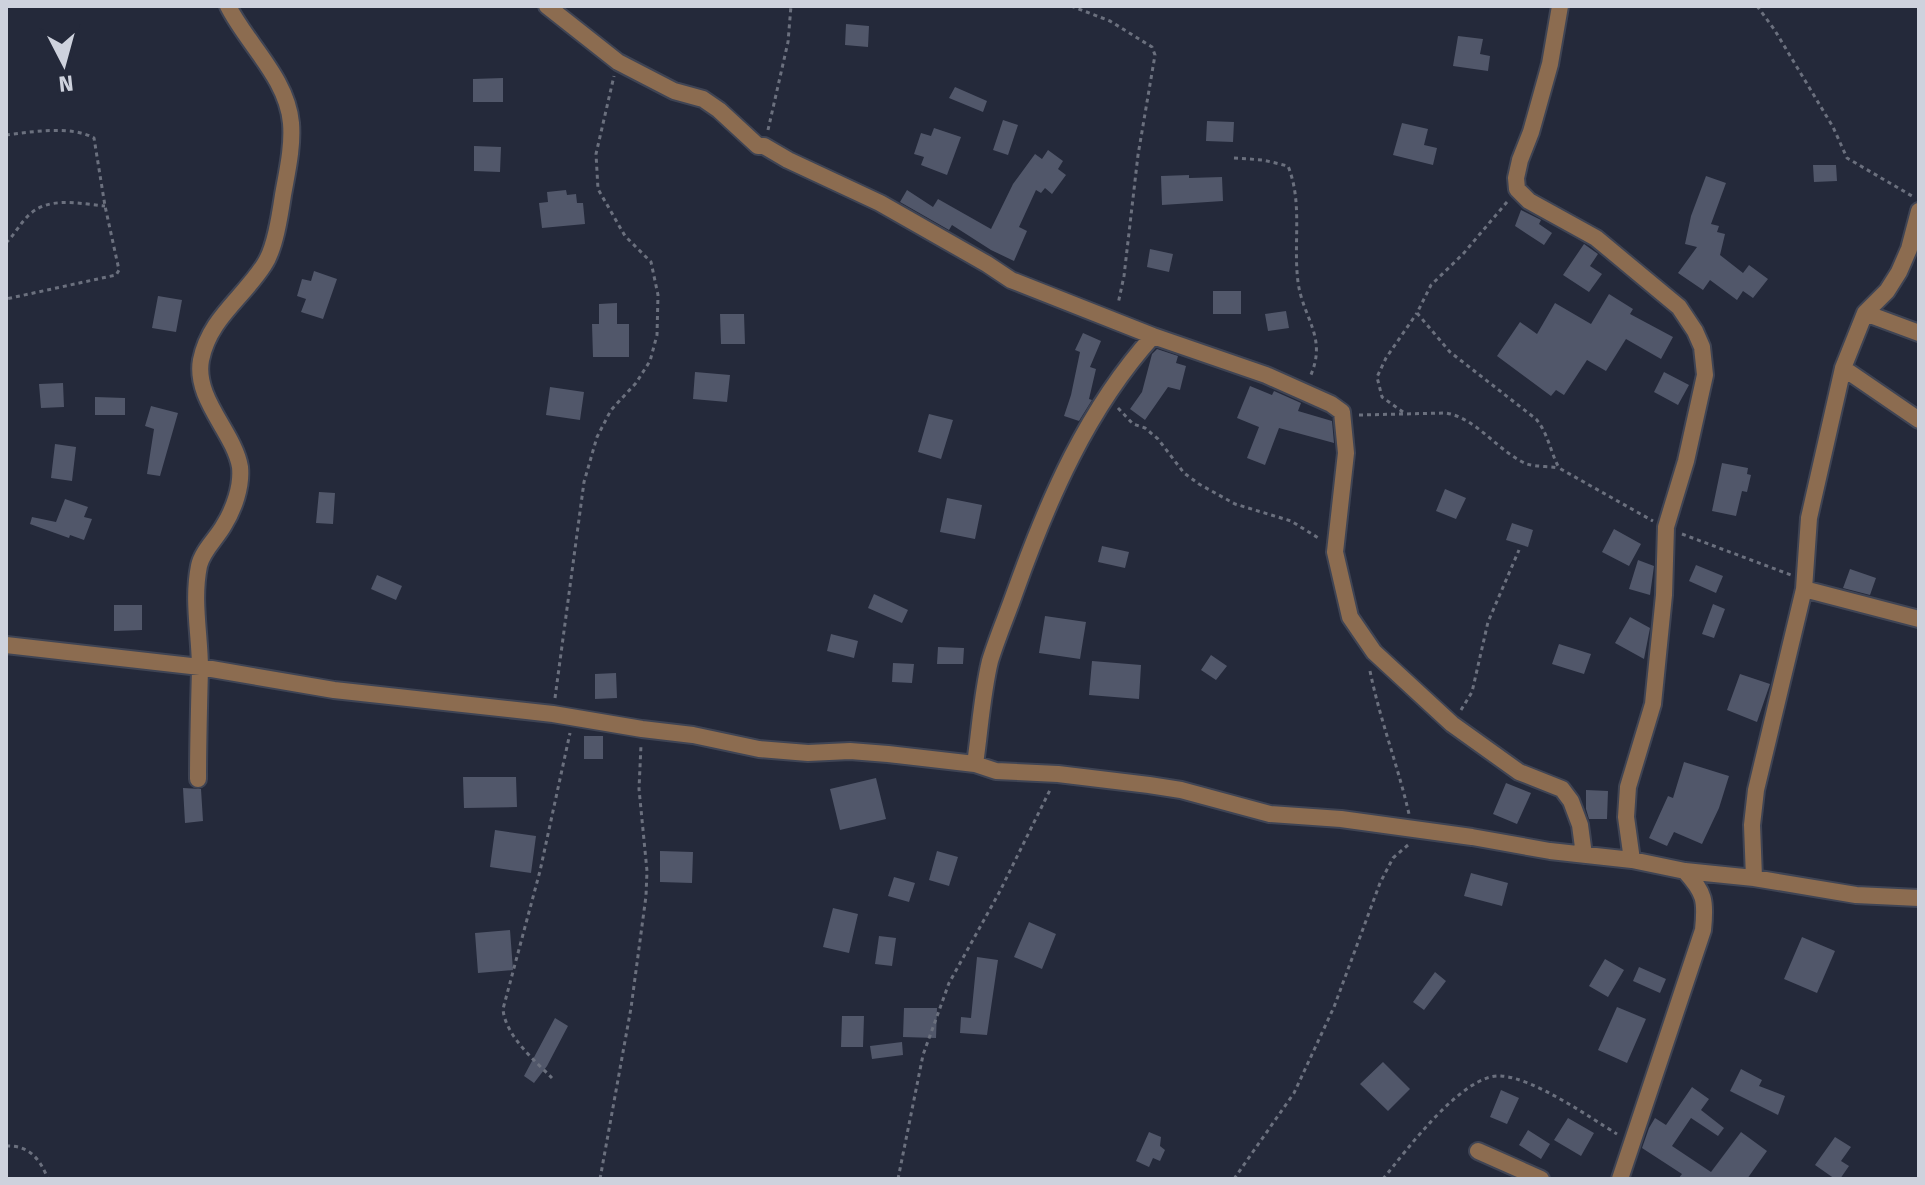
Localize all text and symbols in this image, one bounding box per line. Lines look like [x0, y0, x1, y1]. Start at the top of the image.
north arrow [24, 24, 104, 104]
text: N [57, 69, 75, 98]

